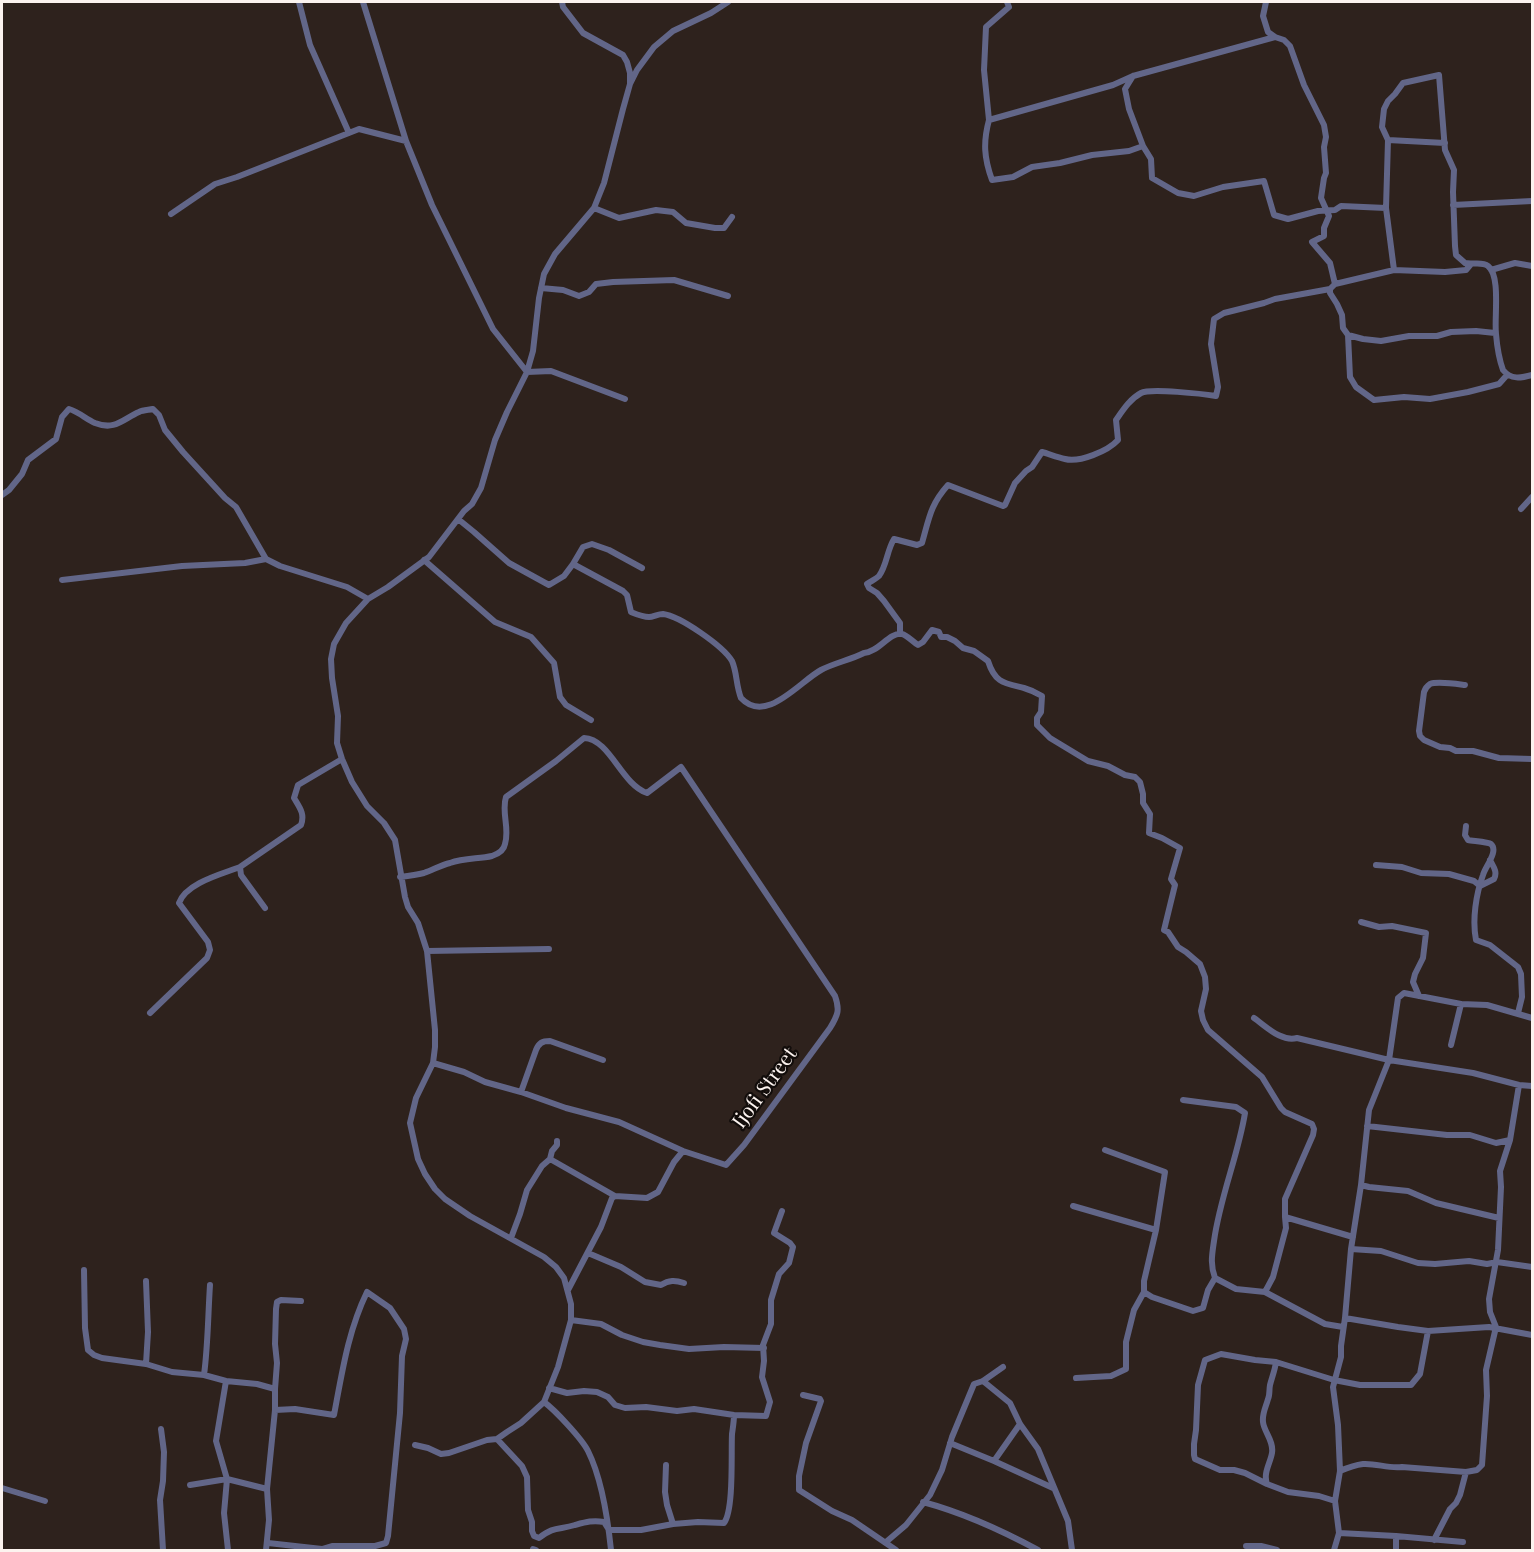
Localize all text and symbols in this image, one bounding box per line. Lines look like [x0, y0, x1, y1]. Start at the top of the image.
street label: Ijofi Street [728, 1043, 802, 1133]

